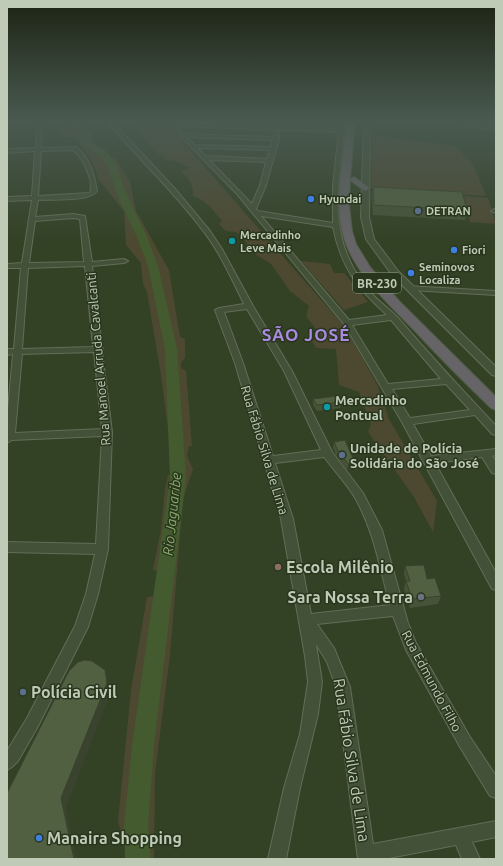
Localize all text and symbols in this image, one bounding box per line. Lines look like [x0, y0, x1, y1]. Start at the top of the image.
place label: Hyundai [319, 193, 361, 205]
marker: Hyundai [306, 194, 316, 204]
place label: DETRAN [426, 205, 471, 217]
marker: DETRAN [413, 206, 423, 216]
place label: Mercadinho Leve Mais [240, 229, 301, 254]
marker: Mercadinho Leve Mais [227, 236, 237, 246]
place label: Fiori [462, 244, 485, 256]
marker: Fiori [449, 245, 459, 255]
place label: Seminovos Localiza [419, 261, 475, 286]
marker: Seminovos Localiza [406, 268, 416, 278]
street label: Rua Manoel Arruda Cavalcanti [83, 272, 113, 446]
road number: BR-230 [353, 273, 401, 293]
district label: SÃO JOSÉ [262, 324, 350, 344]
street label: Rua Fábio Silva de Lima [239, 384, 291, 516]
place label: Mercadinho Pontual [335, 393, 407, 422]
marker: Mercadinho Pontual [322, 402, 332, 412]
place label: Unidade de Polícia Solidária do São José [350, 441, 479, 470]
marker: Unidade de Polícia Solidária do São José [337, 450, 347, 460]
water label: Rio Jaguaribe [160, 472, 184, 556]
place label: Escola Milênio [286, 558, 394, 576]
marker: Escola Milênio [273, 562, 283, 572]
place label: Sara Nossa Terra [288, 588, 413, 606]
marker: Sara Nossa Terra [416, 592, 426, 602]
street label: Rua Edmundo Filho [399, 628, 465, 734]
street label: Rua Fábio Silva de Lima [330, 677, 374, 843]
place label: Polícia Civil [31, 683, 117, 701]
marker: Polícia Civil [18, 687, 28, 697]
place label: Manaira Shopping [47, 829, 182, 847]
marker: Manaira Shopping [34, 833, 44, 843]

